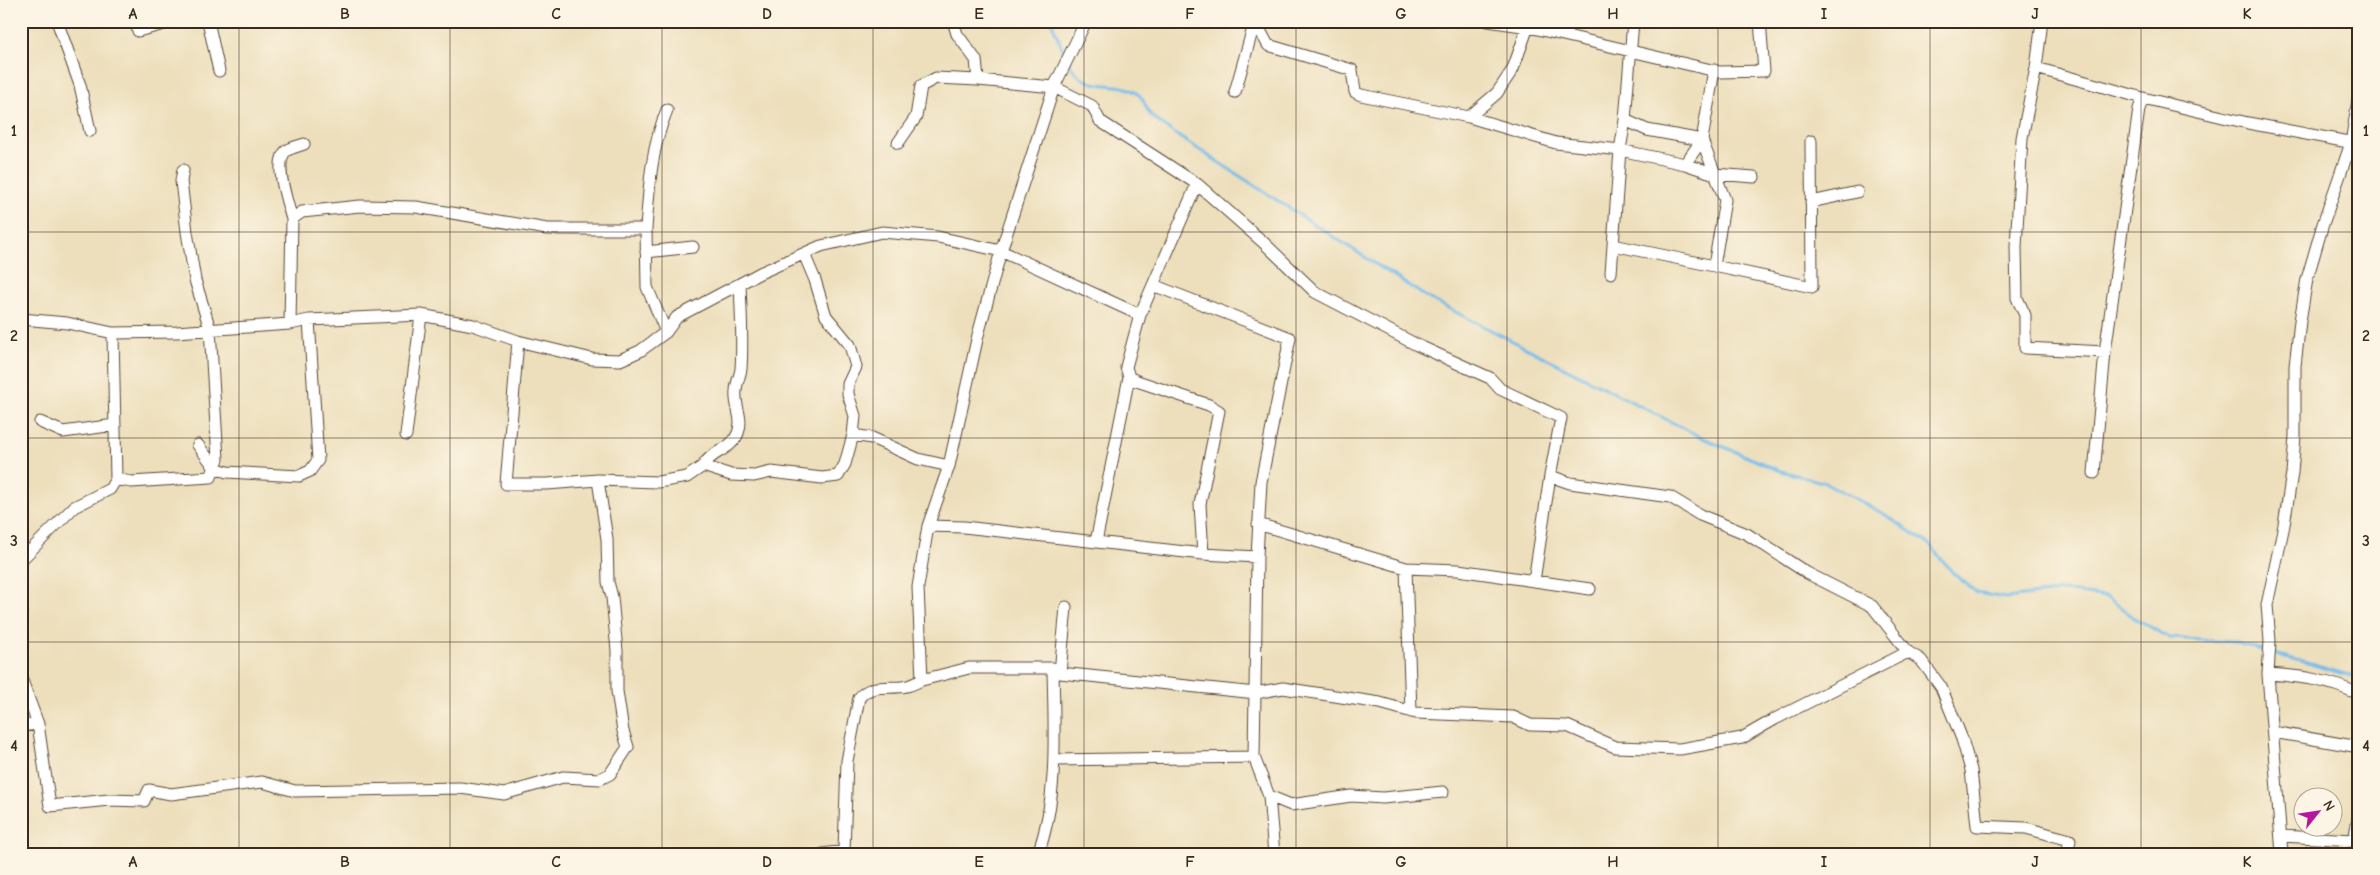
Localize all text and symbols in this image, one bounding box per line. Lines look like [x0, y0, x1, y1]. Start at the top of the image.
text: A [129, 5, 138, 23]
text: B [340, 5, 350, 23]
text: C [551, 5, 561, 23]
text: D [762, 5, 772, 23]
text: E [974, 5, 984, 23]
text: F [1185, 5, 1195, 23]
text: G [1395, 5, 1407, 23]
text: H [1607, 5, 1619, 23]
text: I [1821, 5, 1827, 23]
text: J [2031, 5, 2039, 23]
text: K [2242, 5, 2252, 23]
text: 1 [11, 122, 17, 140]
text: 1 [2363, 122, 2369, 140]
text: 2 [10, 327, 18, 345]
text: 2 [2362, 327, 2370, 345]
text: 3 [10, 532, 18, 550]
text: 3 [2362, 532, 2370, 550]
text: 4 [10, 737, 18, 755]
text: 4 [2362, 737, 2370, 755]
north arrow [2292, 788, 2342, 838]
text: N [2319, 798, 2338, 814]
text: A [129, 853, 138, 871]
text: B [340, 853, 350, 871]
text: C [551, 853, 561, 871]
text: D [762, 853, 772, 871]
text: E [974, 853, 984, 871]
text: F [1185, 853, 1195, 871]
text: G [1395, 853, 1407, 871]
text: H [1607, 853, 1619, 871]
text: I [1821, 853, 1827, 871]
text: J [2031, 853, 2039, 871]
text: K [2242, 853, 2252, 871]

